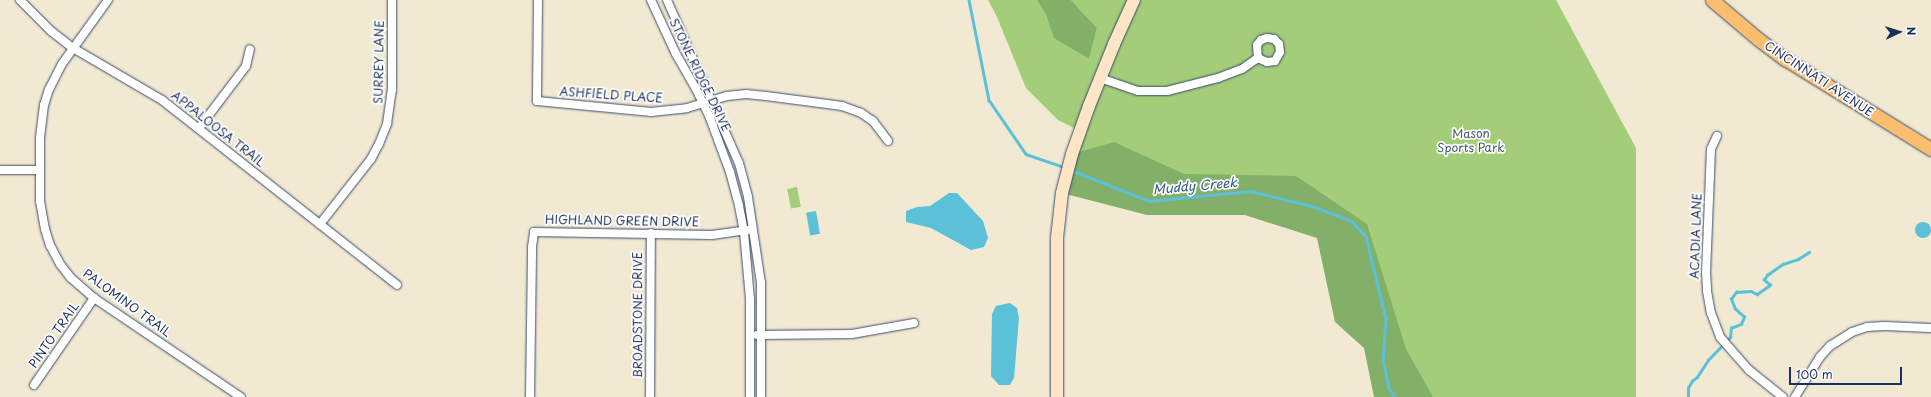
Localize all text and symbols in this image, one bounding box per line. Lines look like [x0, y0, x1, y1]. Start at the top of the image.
north arrow [1879, 12, 1919, 52]
street label: STONE RIDGE DRIVE [666, 15, 734, 135]
street label: SURREY LANE [371, 20, 387, 104]
text: N [1903, 26, 1920, 36]
street label: CINCINNATI AVENUE [1761, 38, 1877, 120]
street label: ASHFIELD PLACE [559, 84, 663, 106]
street label: APPALOOSA TRAIL [168, 88, 268, 170]
park label: Mason Sports Park [1437, 127, 1505, 155]
water label: Muddy Creek [1152, 175, 1238, 197]
street label: ACADIA LANE [1687, 193, 1705, 279]
street label: HIGHLAND GREEN DRIVE [545, 212, 699, 230]
street label: BROADSTONE DRIVE [631, 252, 645, 378]
street label: PALOMINO TRAIL [80, 266, 174, 340]
street label: PINTO TRAIL [26, 299, 82, 371]
scale bar [1791, 359, 1904, 385]
text: 100 m [1796, 365, 1833, 383]

